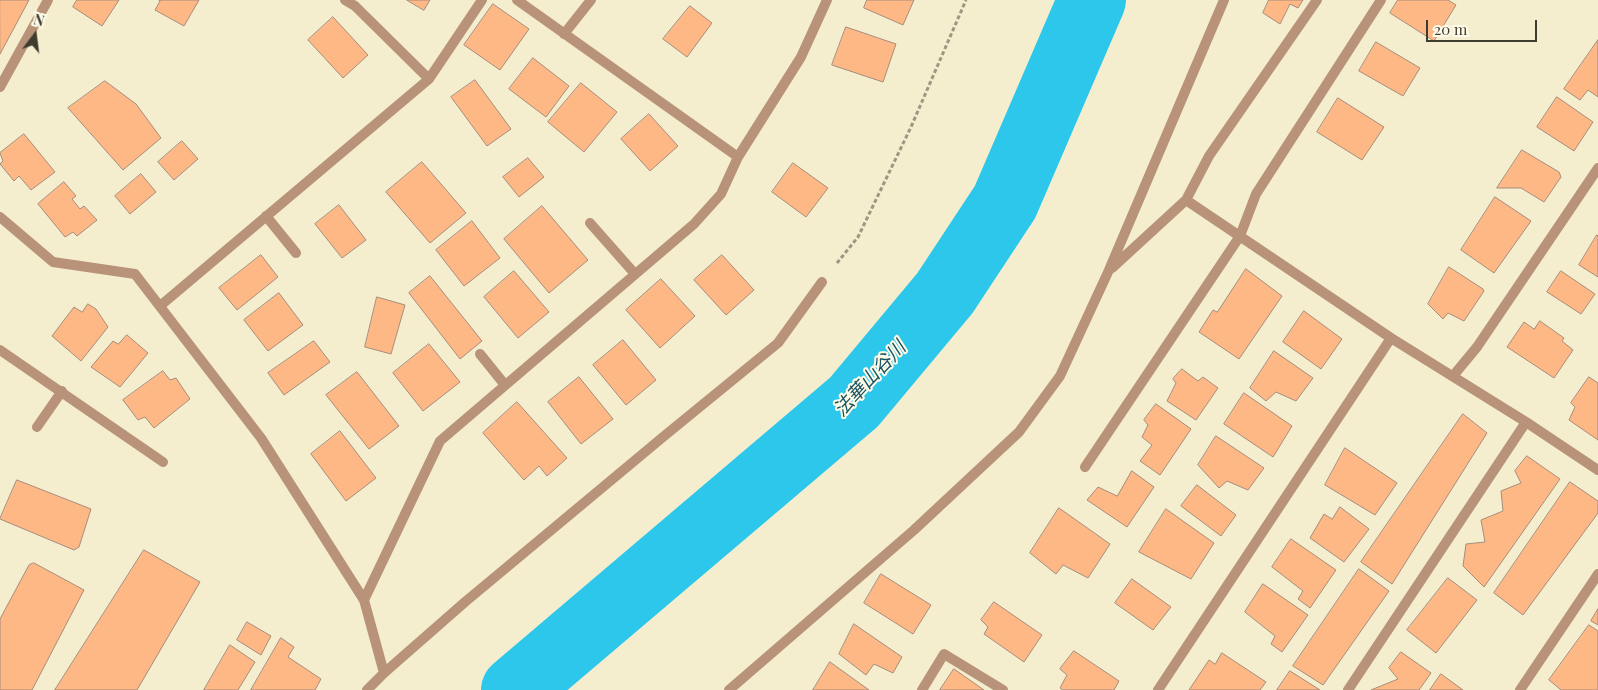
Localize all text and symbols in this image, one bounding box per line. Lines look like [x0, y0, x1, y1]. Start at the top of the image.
north arrow [10, 10, 60, 60]
text: N [32, 10, 46, 31]
scale bar [1428, 10, 1539, 42]
text: 20 m [1434, 19, 1467, 39]
water label: 法華山谷川 [829, 336, 911, 422]

